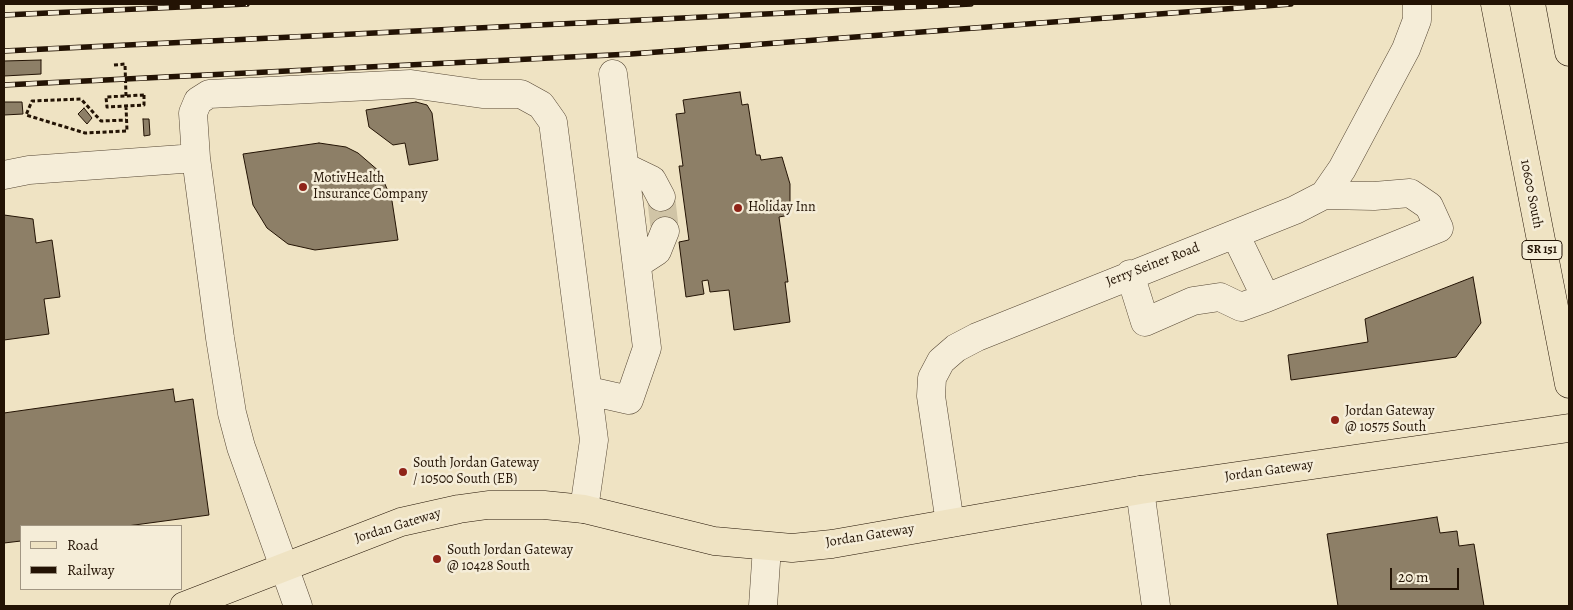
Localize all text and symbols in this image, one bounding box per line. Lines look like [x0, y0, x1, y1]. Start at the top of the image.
street label: 10600 South [1516, 158, 1546, 230]
place label: MotivHealth Insurance Company [313, 171, 428, 203]
marker: MotivHealth Insurance Company [297, 181, 309, 193]
place label: Holiday Inn [748, 200, 816, 216]
marker: Holiday Inn [732, 202, 744, 214]
street label: Jerry Seiner Road [1104, 239, 1202, 291]
road number: SR 151 [1522, 240, 1562, 260]
place label: Jordan Gateway @ 10575 South [1345, 404, 1434, 437]
marker: Jordan Gateway @ 10575 South [1329, 414, 1341, 426]
place label: South Jordan Gateway / 10500 South (EB) [413, 456, 539, 488]
street label: Jordan Gateway [1224, 456, 1314, 486]
marker: South Jordan Gateway / 10500 South (EB) [397, 466, 409, 478]
street label: Jordan Gateway [353, 505, 443, 547]
street label: Jordan Gateway [825, 521, 915, 551]
legend [20, 525, 182, 590]
text: Road [67, 535, 98, 555]
place label: South Jordan Gateway @ 10428 South [447, 543, 573, 576]
marker: South Jordan Gateway @ 10428 South [431, 553, 443, 565]
scale bar [1393, 558, 1462, 590]
text: Railway [67, 560, 114, 580]
text: 20 m [1398, 567, 1429, 587]

